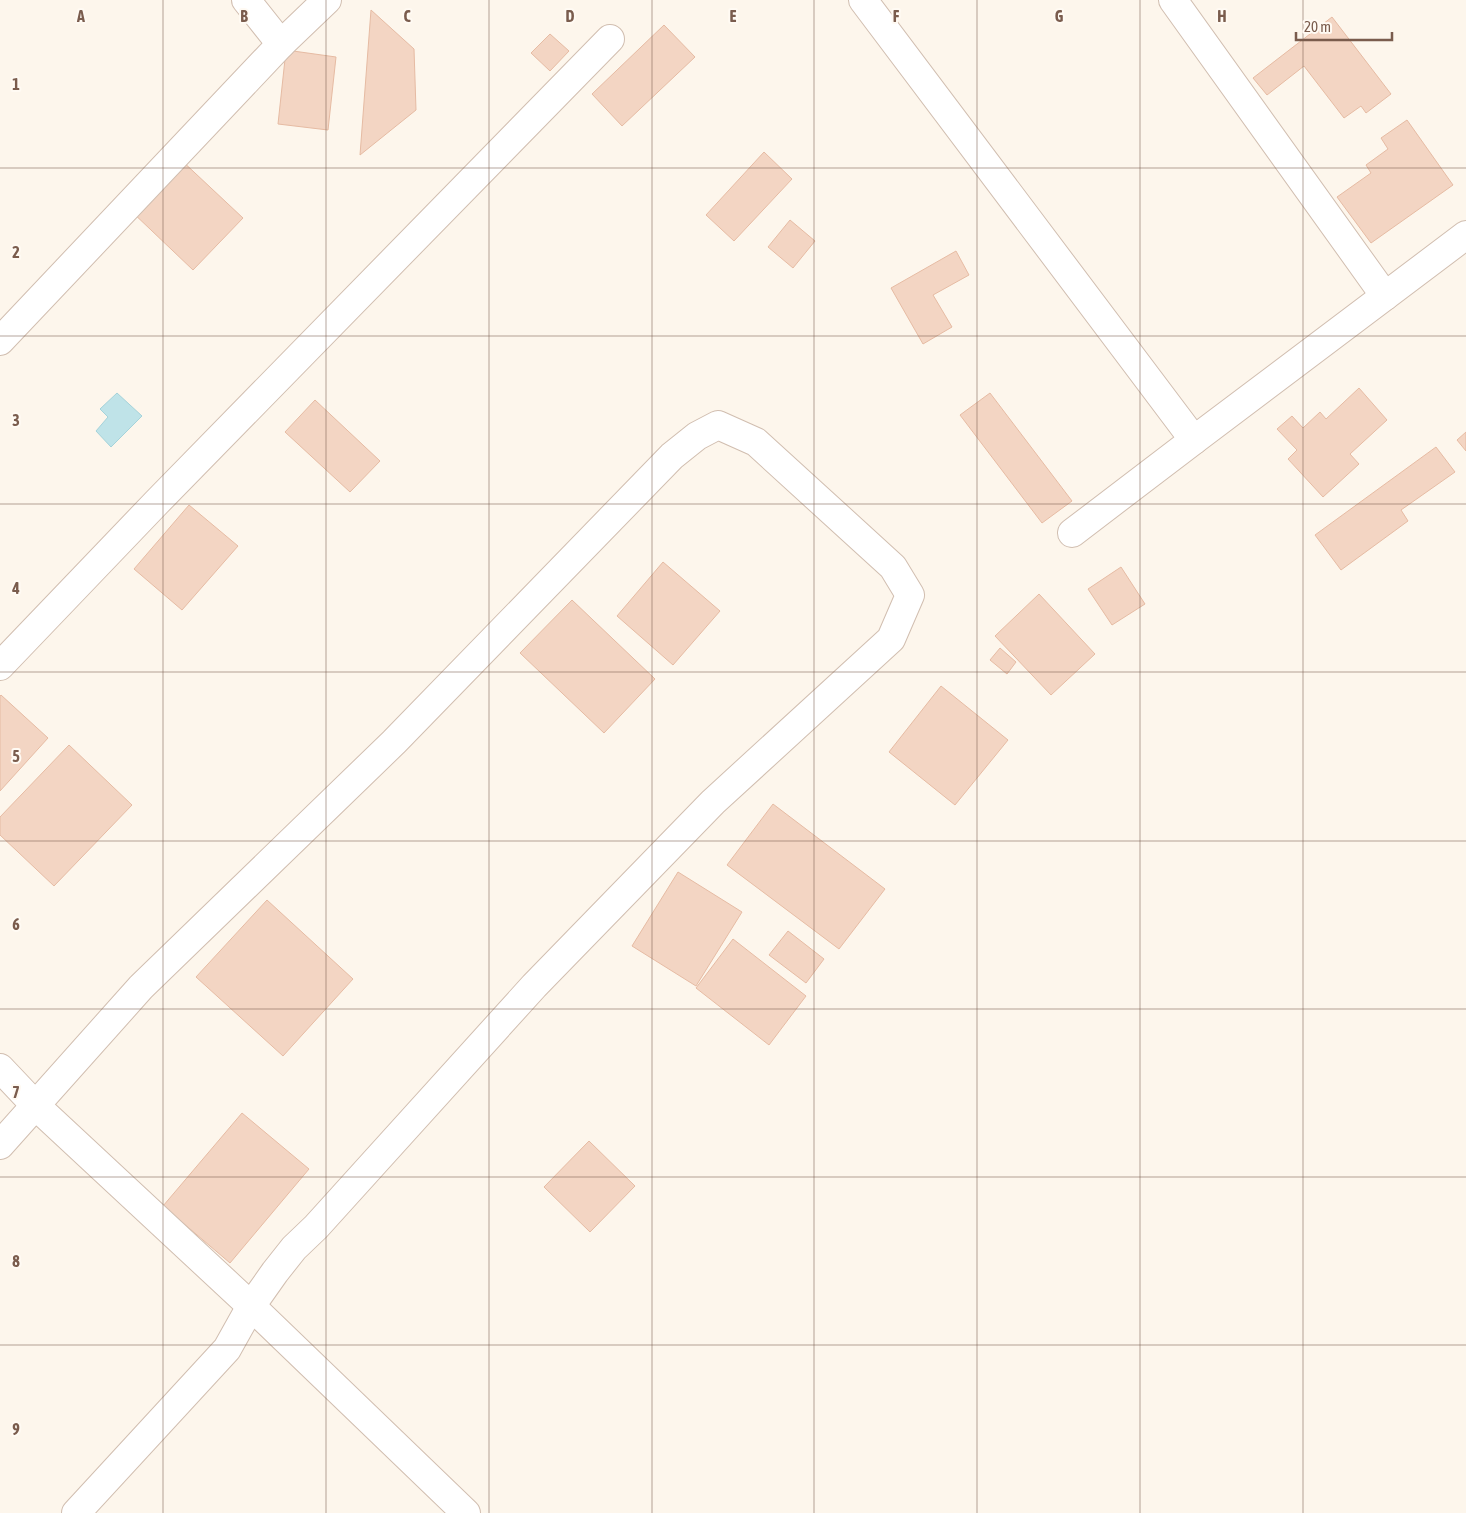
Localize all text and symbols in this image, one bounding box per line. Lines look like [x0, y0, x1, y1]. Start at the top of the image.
text: A [76, 7, 85, 25]
text: B [240, 7, 248, 25]
text: C [403, 7, 411, 25]
text: D [566, 7, 575, 25]
text: E [730, 7, 737, 25]
text: F [893, 7, 900, 25]
text: G [1055, 7, 1064, 25]
text: H [1217, 7, 1227, 25]
scale bar [1296, 10, 1392, 42]
text: 20 m [1304, 18, 1331, 35]
text: 1 [12, 75, 20, 93]
text: 2 [12, 243, 20, 261]
text: 3 [12, 411, 20, 429]
text: 4 [11, 579, 20, 597]
text: 5 [12, 747, 20, 765]
text: 6 [12, 915, 20, 933]
text: 7 [12, 1083, 20, 1101]
text: 8 [12, 1252, 20, 1270]
text: 9 [12, 1420, 20, 1438]

